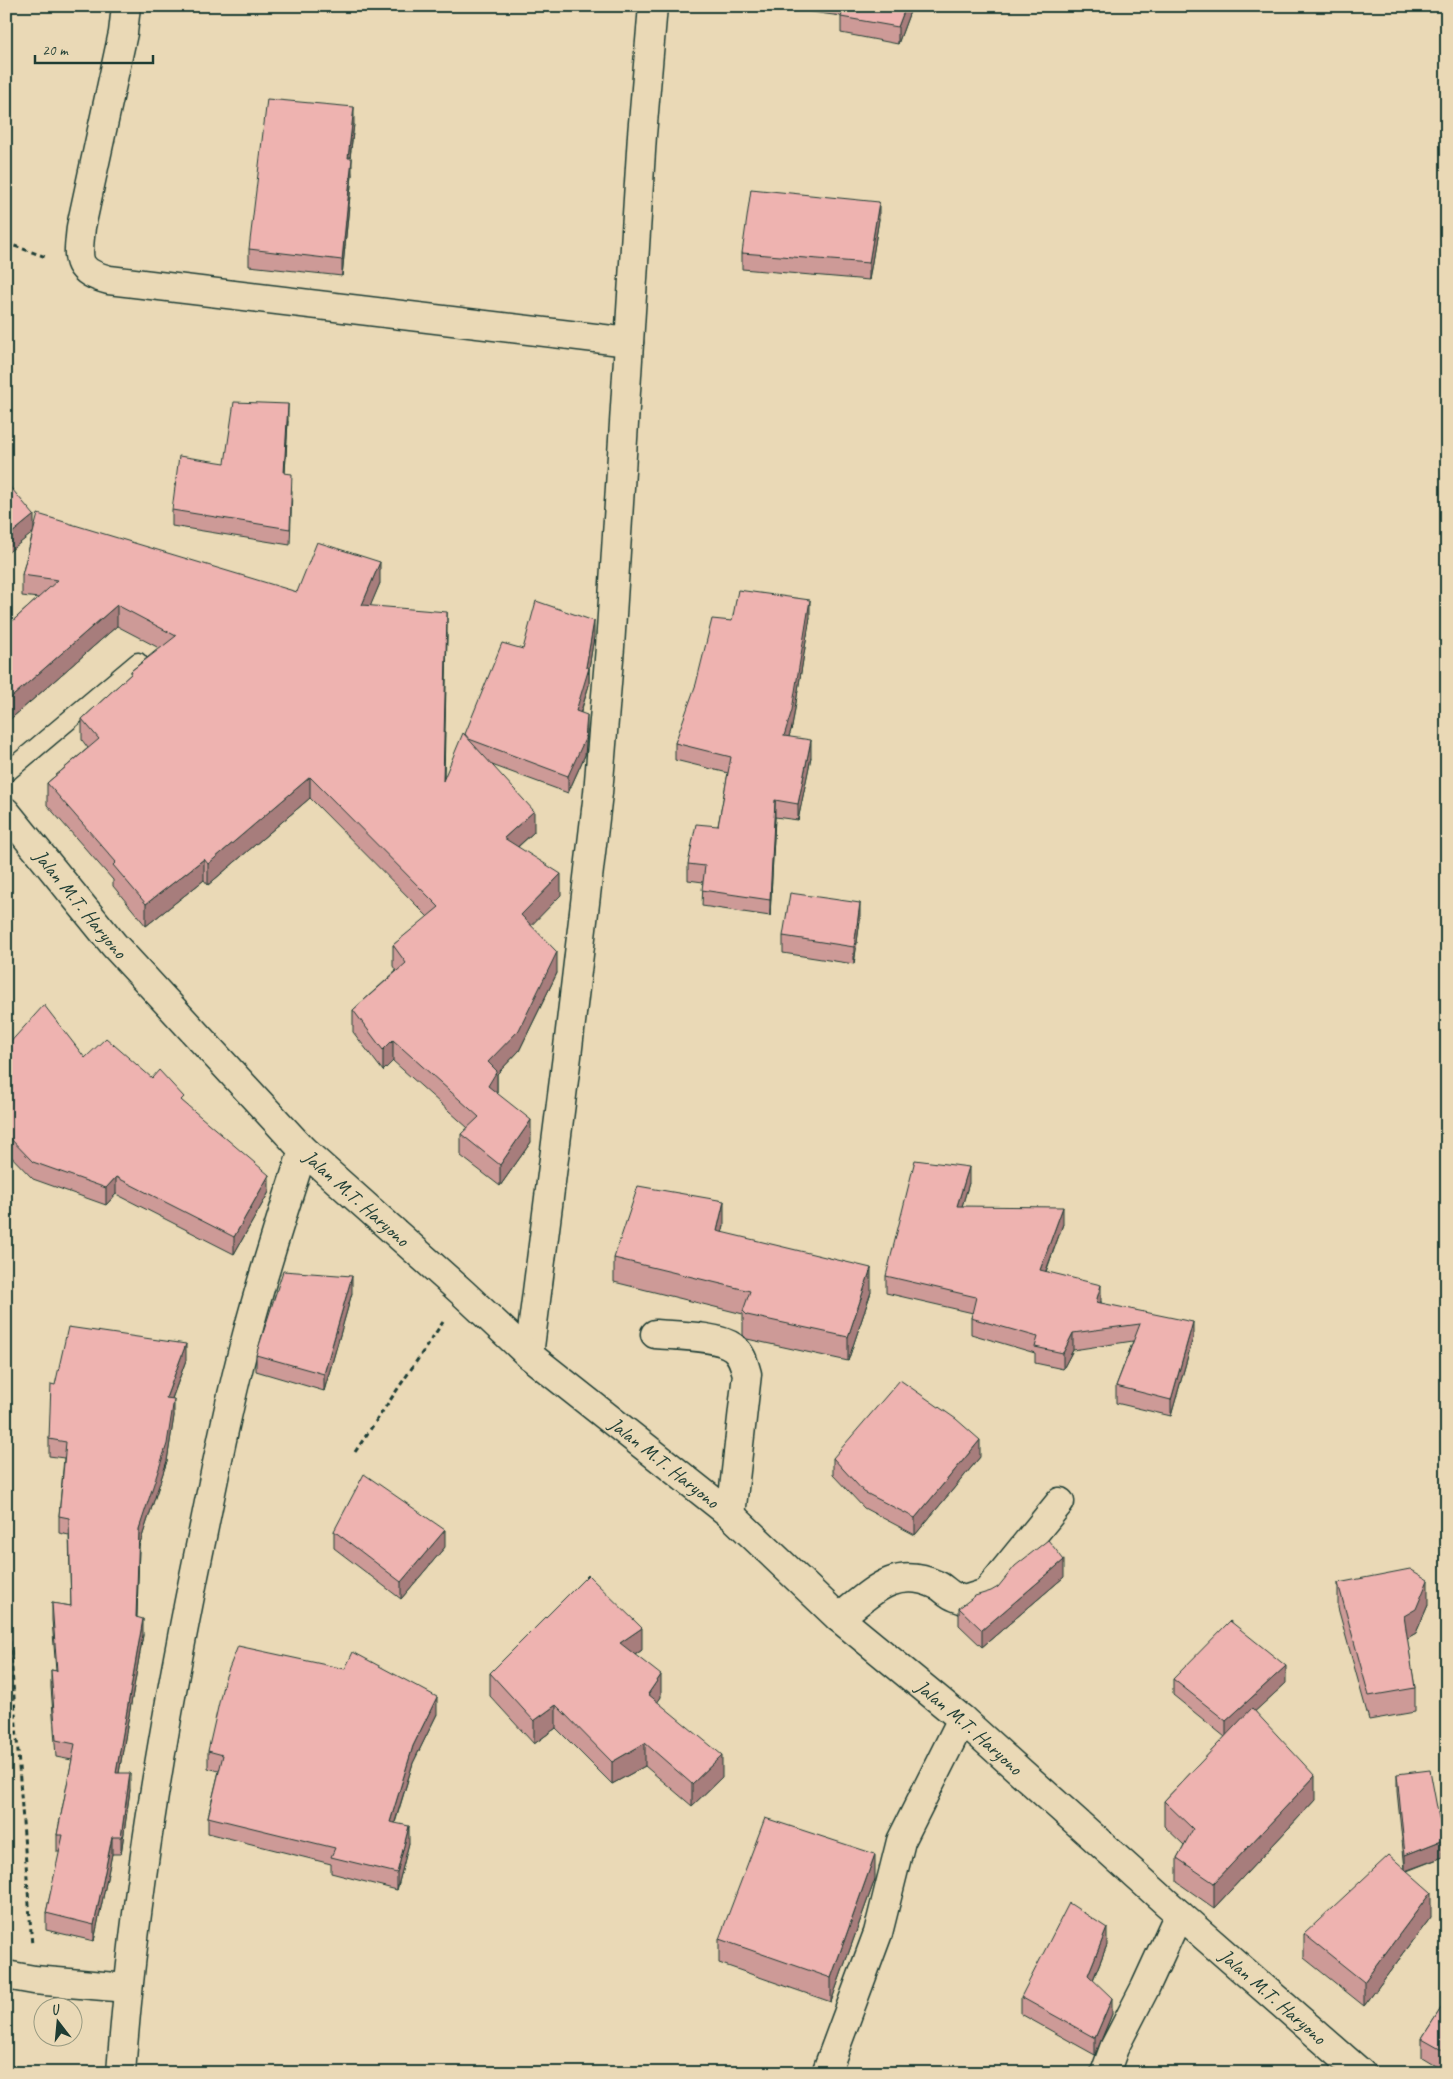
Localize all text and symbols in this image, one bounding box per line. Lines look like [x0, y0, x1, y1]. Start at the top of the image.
scale bar [35, 32, 152, 64]
text: 20 m [42, 41, 69, 60]
street label: Jalan M.T. Haryono [28, 843, 133, 964]
street label: Jalan M.T. Haryono [298, 1143, 415, 1252]
street label: Jalan M.T. Haryono [604, 1410, 725, 1514]
street label: Jalan M.T. Haryono [910, 1673, 1029, 1781]
street label: Jalan M.T. Haryono [1214, 1942, 1332, 2050]
north arrow [32, 1996, 82, 2046]
text: U [49, 2000, 63, 2019]

